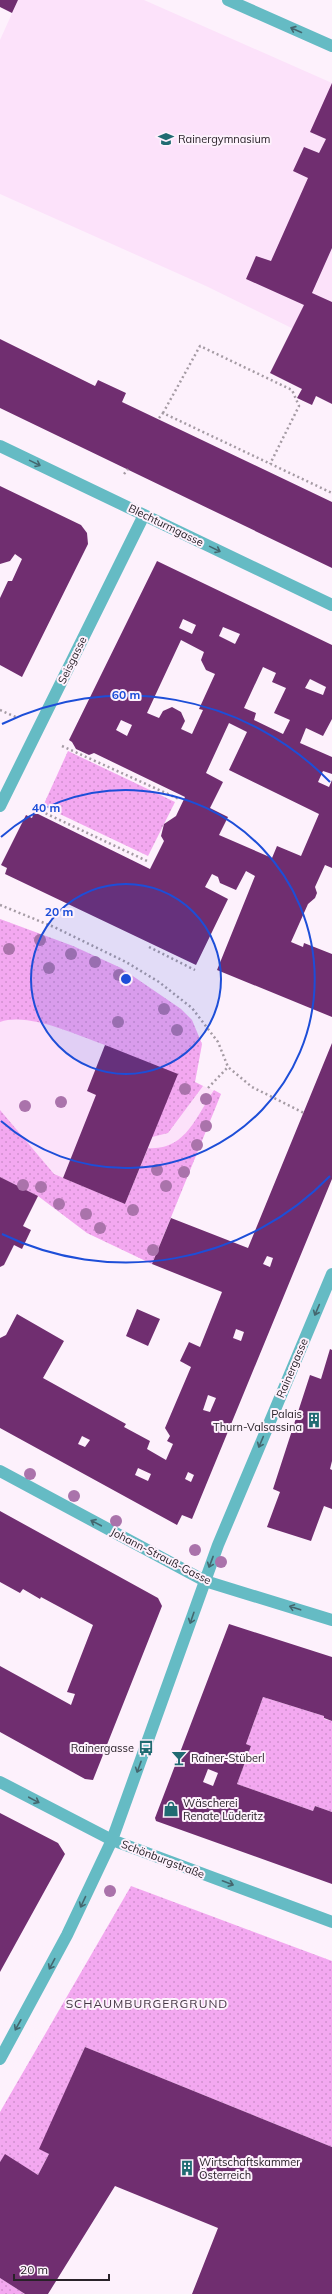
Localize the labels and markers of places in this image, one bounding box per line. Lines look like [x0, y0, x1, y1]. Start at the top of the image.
school or university icon: Rainergymnasium [157, 130, 175, 148]
place label: Rainergymnasium [178, 132, 270, 146]
centre of rings [119, 972, 133, 986]
place label: Palais Thurn-Valsassina [213, 1407, 302, 1434]
building icon: Palais Thurn-Valsassina [305, 1411, 323, 1429]
bus stop icon: Rainergasse [137, 1739, 155, 1757]
place label: Rainergasse [71, 1741, 134, 1755]
bar icon: Rainer-Stüberl [170, 1749, 188, 1767]
place label: Rainer-Stüberl [191, 1751, 265, 1765]
place label: Wäscherei Renate Lüderitz [183, 1796, 263, 1823]
shop icon: Wäscherei Renate Lüderitz [162, 1800, 180, 1818]
place label: Wirtschaftskammer Österreich [199, 2155, 300, 2182]
building icon: Wirtschaftskammer Österreich [178, 2159, 196, 2177]

